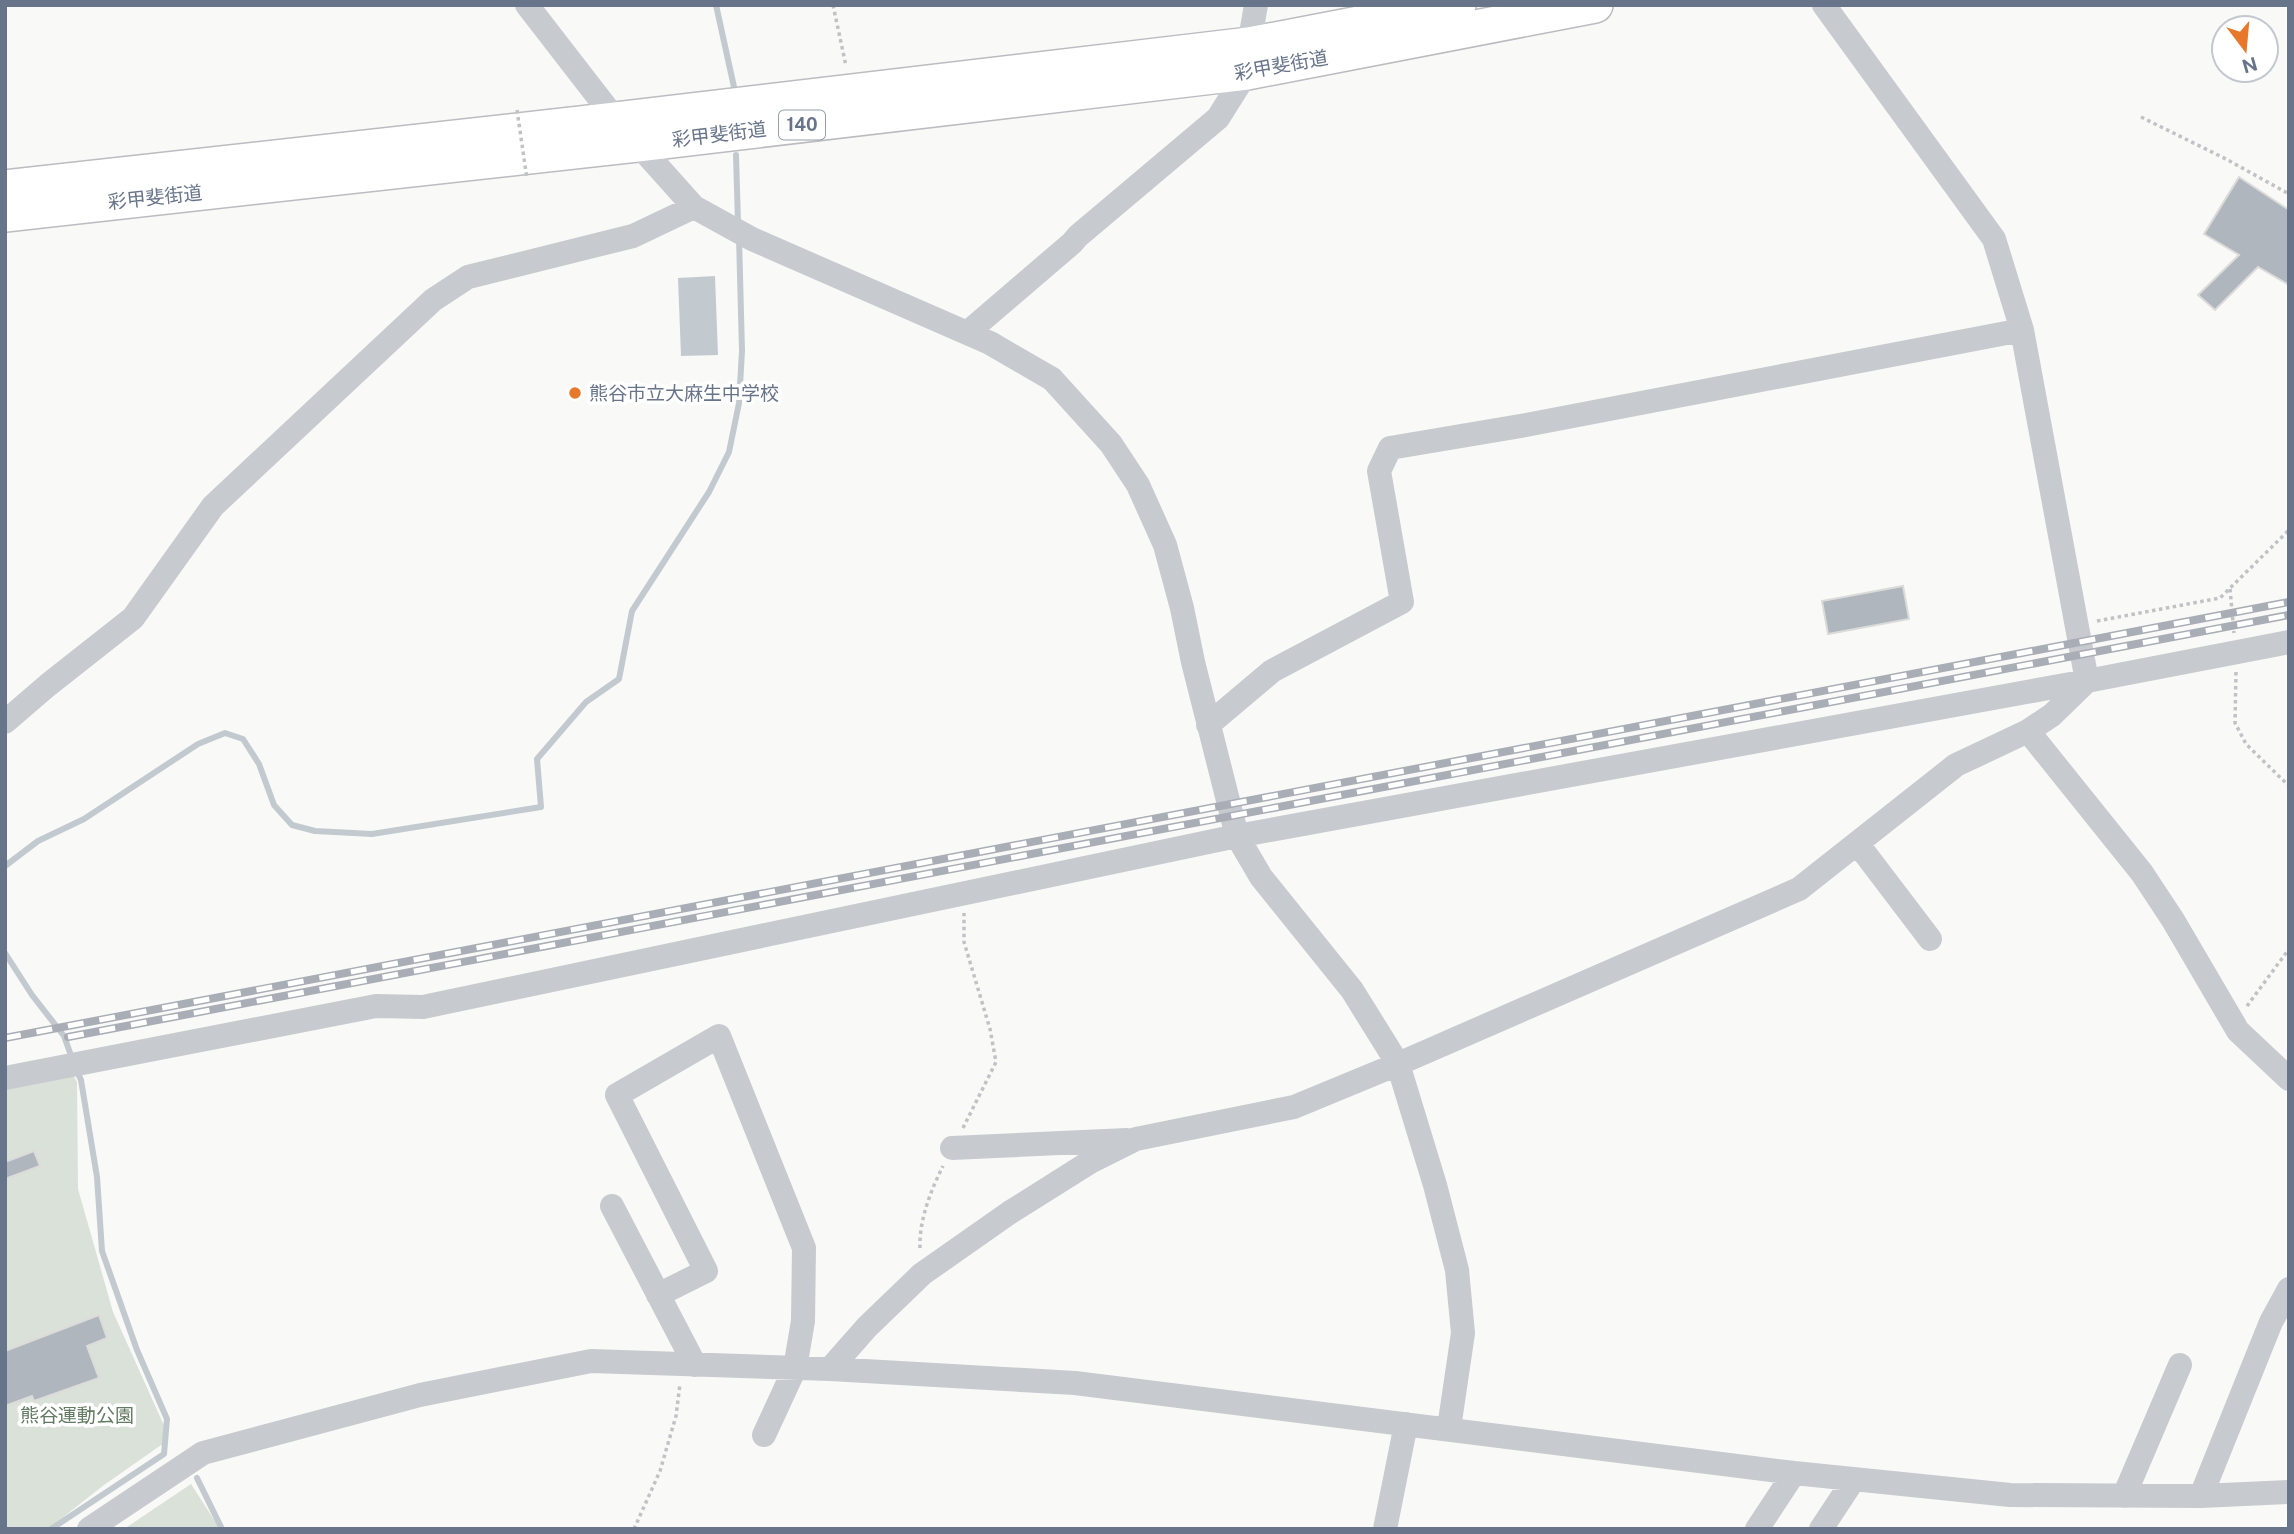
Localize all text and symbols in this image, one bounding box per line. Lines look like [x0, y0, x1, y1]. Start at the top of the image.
north arrow [2210, 14, 2280, 84]
street label: 彩甲斐街道 [1232, 46, 1330, 84]
text: N [2240, 53, 2260, 78]
road number: 140 [779, 110, 825, 140]
street label: 彩甲斐街道 [671, 117, 767, 151]
street label: 彩甲斐街道 [107, 181, 203, 213]
place label: 熊谷市立大麻生中学校 [589, 382, 779, 404]
marker: 熊谷市立大麻生中学校 [567, 385, 583, 401]
park label: 熊谷運動公園 [20, 1404, 134, 1426]

